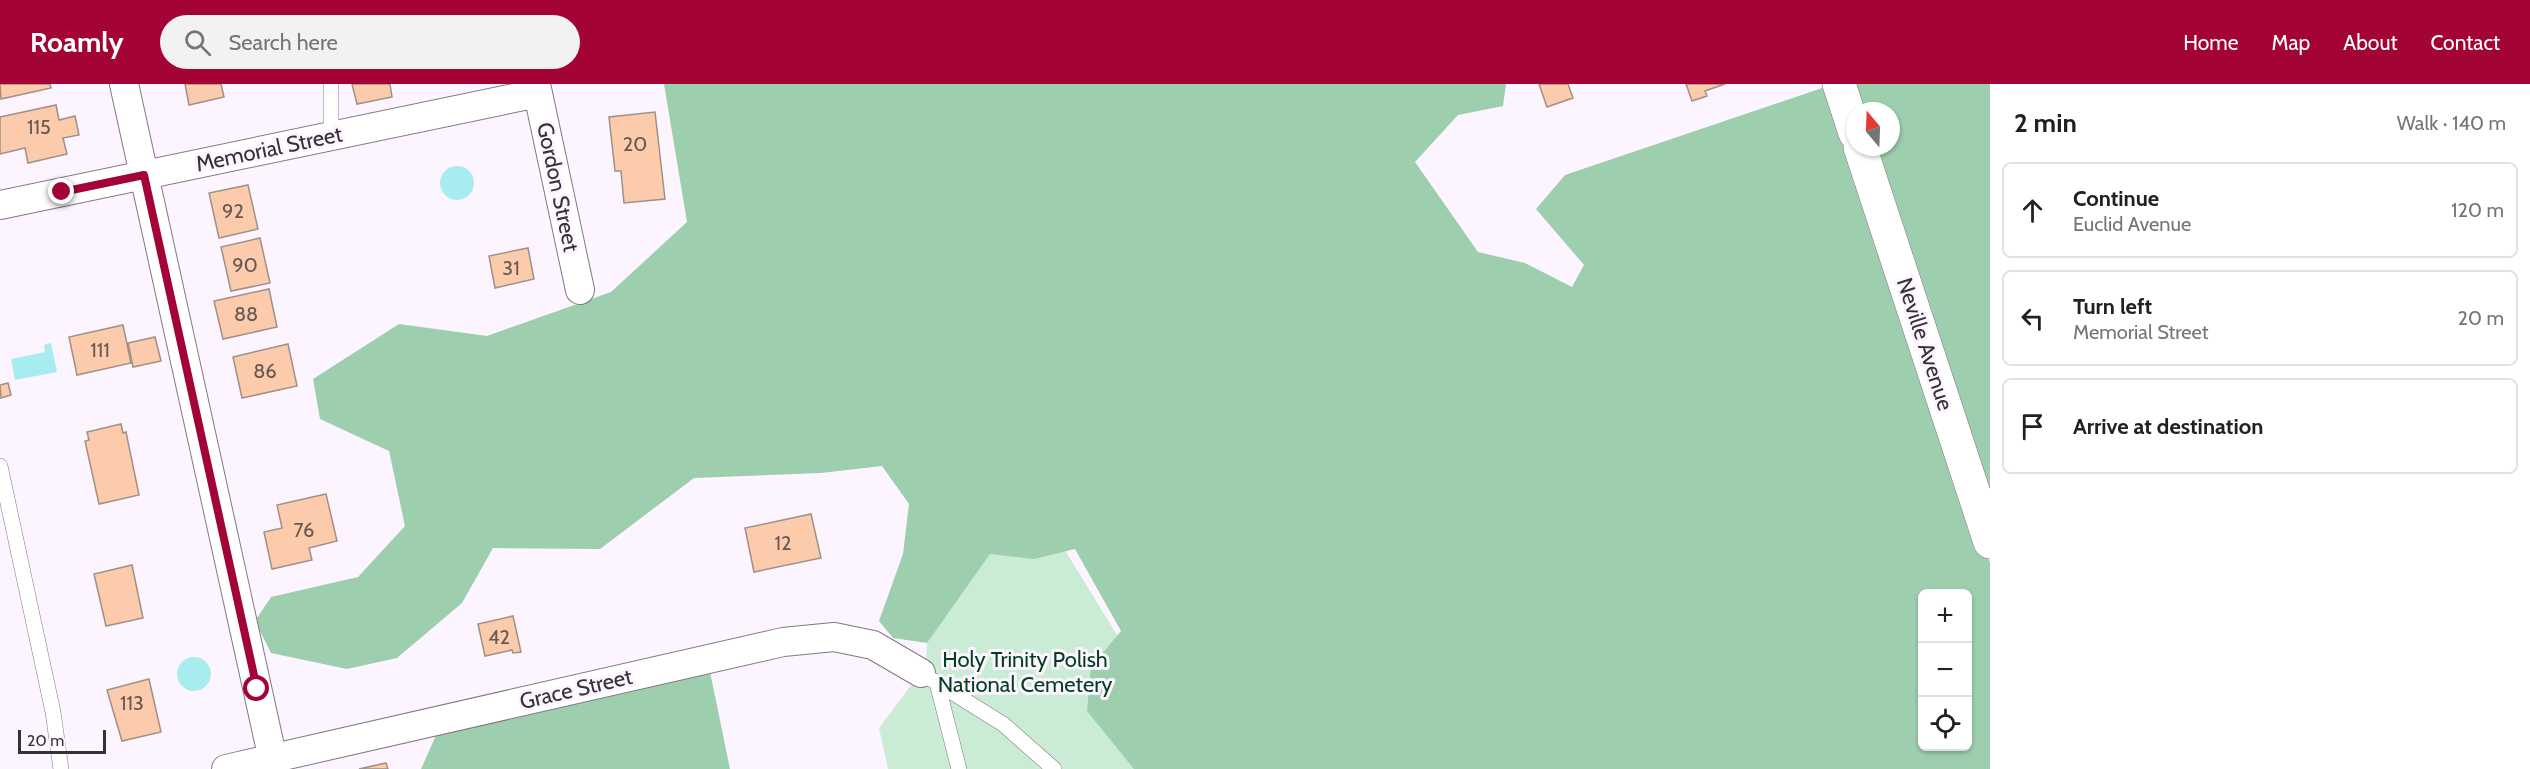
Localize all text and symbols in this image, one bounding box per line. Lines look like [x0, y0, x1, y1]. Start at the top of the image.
search box [160, 15, 580, 69]
text: Roamly [30, 25, 124, 59]
icon: search [181, 26, 214, 59]
text: Search here [229, 29, 338, 56]
text: Home [2183, 30, 2239, 55]
text: Map [2272, 30, 2310, 55]
text: About [2343, 30, 2397, 55]
text: Contact [2430, 30, 2500, 55]
north arrow [1846, 102, 1900, 156]
text: 2 min [2014, 107, 2077, 139]
text: Walk · 140 m [2397, 111, 2506, 135]
house number: 115 [27, 115, 51, 139]
street label: Memorial Street [193, 120, 345, 178]
street label: Gordon Street [531, 120, 585, 255]
house number: 20 [623, 132, 647, 156]
route end [48, 178, 74, 204]
text: Continue [2073, 185, 2159, 212]
icon: ahead [2016, 194, 2049, 227]
text: 120 m [2451, 198, 2504, 222]
house number: 92 [222, 199, 244, 223]
text: Euclid Avenue [2073, 212, 2191, 236]
house number: 90 [232, 253, 258, 277]
house number: 31 [502, 256, 520, 280]
street label: Neville Avenue [1891, 274, 1959, 414]
text: Turn left [2073, 293, 2152, 320]
house number: 88 [234, 302, 258, 326]
icon: left [2016, 302, 2049, 335]
text: 20 m [2458, 306, 2504, 330]
text: Memorial Street [2073, 320, 2209, 344]
house number: 111 [90, 338, 110, 362]
house number: 86 [253, 359, 277, 383]
icon: arrive [2016, 410, 2049, 443]
text: Arrive at destination [2073, 413, 2263, 440]
house number: 76 [294, 518, 314, 542]
house number: 12 [775, 531, 792, 555]
map controls [1918, 589, 1972, 751]
button: + [1918, 589, 1972, 643]
house number: 42 [488, 625, 510, 649]
button: − [1918, 643, 1972, 697]
park label: Holy Trinity Polish National Cemetery [938, 646, 1112, 698]
street label: Grace Street [517, 663, 635, 715]
route start [243, 675, 269, 701]
house number: 113 [120, 691, 144, 715]
button: locate [1918, 697, 1972, 751]
scale bar [18, 727, 106, 754]
text: 20 m [27, 731, 64, 750]

